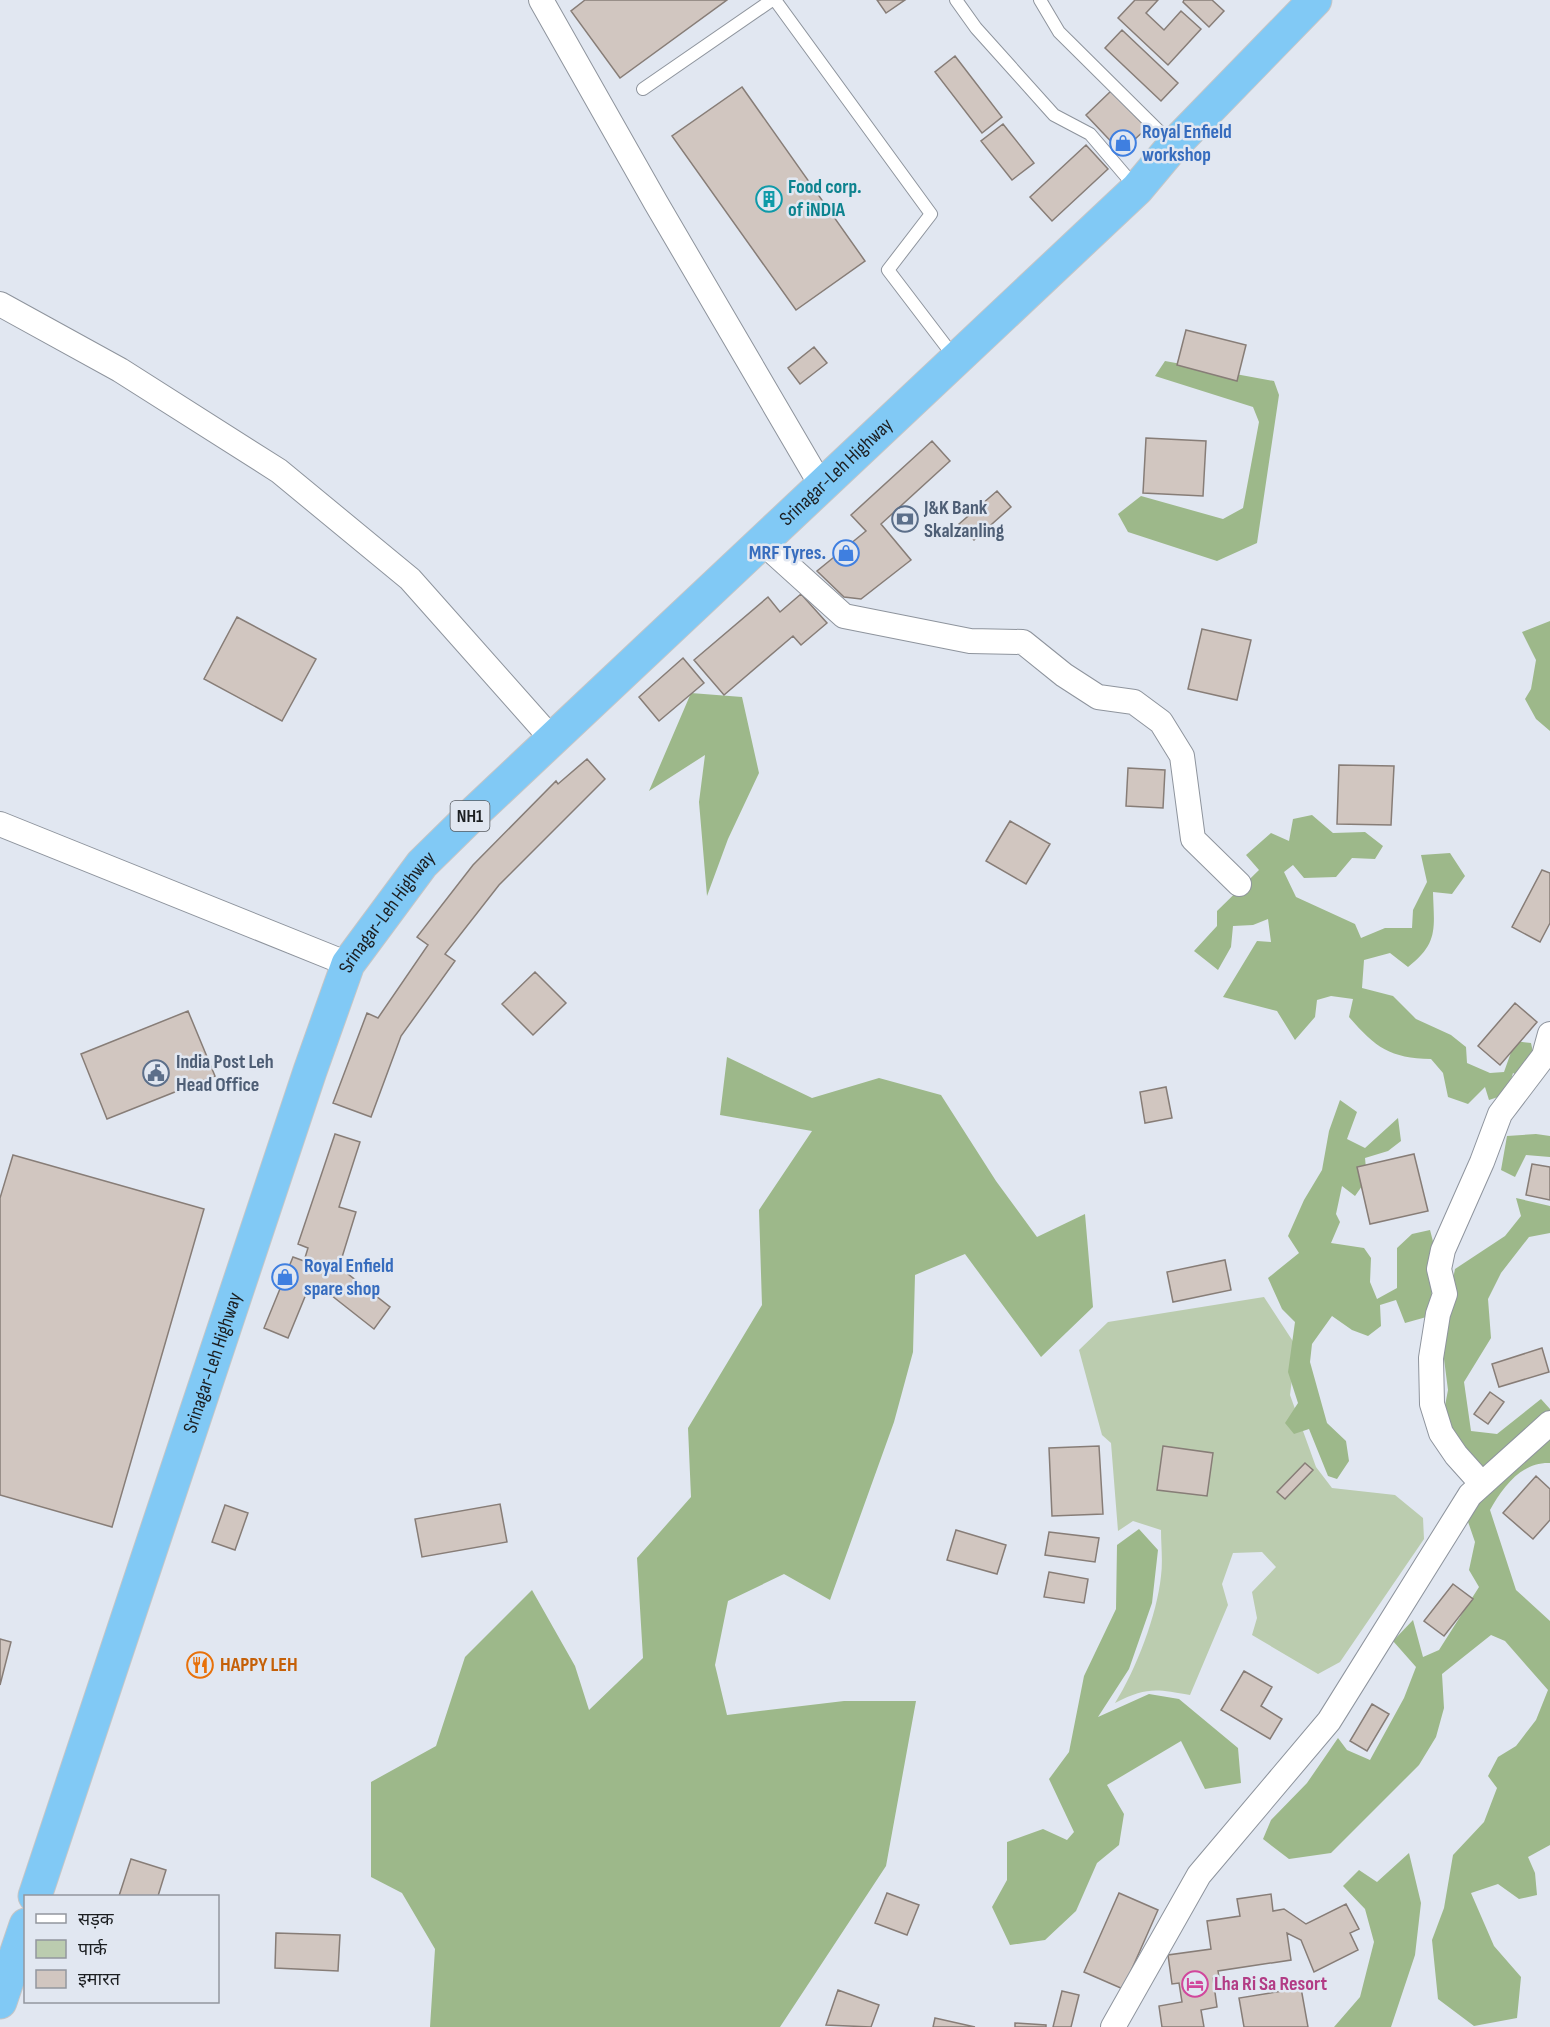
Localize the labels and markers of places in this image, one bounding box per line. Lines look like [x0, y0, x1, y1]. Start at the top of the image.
place label: Royal Enfield workshop [1142, 120, 1232, 167]
shop icon: Royal Enfield workshop [1108, 128, 1138, 158]
place label: Food corp. of iNDIA [788, 175, 862, 222]
building icon: Food corp. of iNDIA [754, 184, 784, 214]
place label: J&K Bank Skalzanling [923, 496, 1005, 543]
bank icon: J&K Bank Skalzanling [890, 504, 920, 534]
shop icon: MRF Tyres. [831, 538, 861, 568]
place label: MRF Tyres. [749, 541, 826, 565]
place label: India Post Leh Head Office [176, 1050, 274, 1097]
public building icon: India Post Leh Head Office [141, 1058, 171, 1088]
place label: Royal Enfield spare shop [304, 1254, 394, 1301]
shop icon: Royal Enfield spare shop [270, 1262, 300, 1292]
restaurant icon: HAPPY LEH [185, 1650, 215, 1680]
place label: HAPPY LEH [220, 1653, 298, 1677]
hotel icon: Lha Ri Sa Resort [1180, 1969, 1210, 1999]
place label: Lha Ri Sa Resort [1214, 1972, 1327, 1996]

